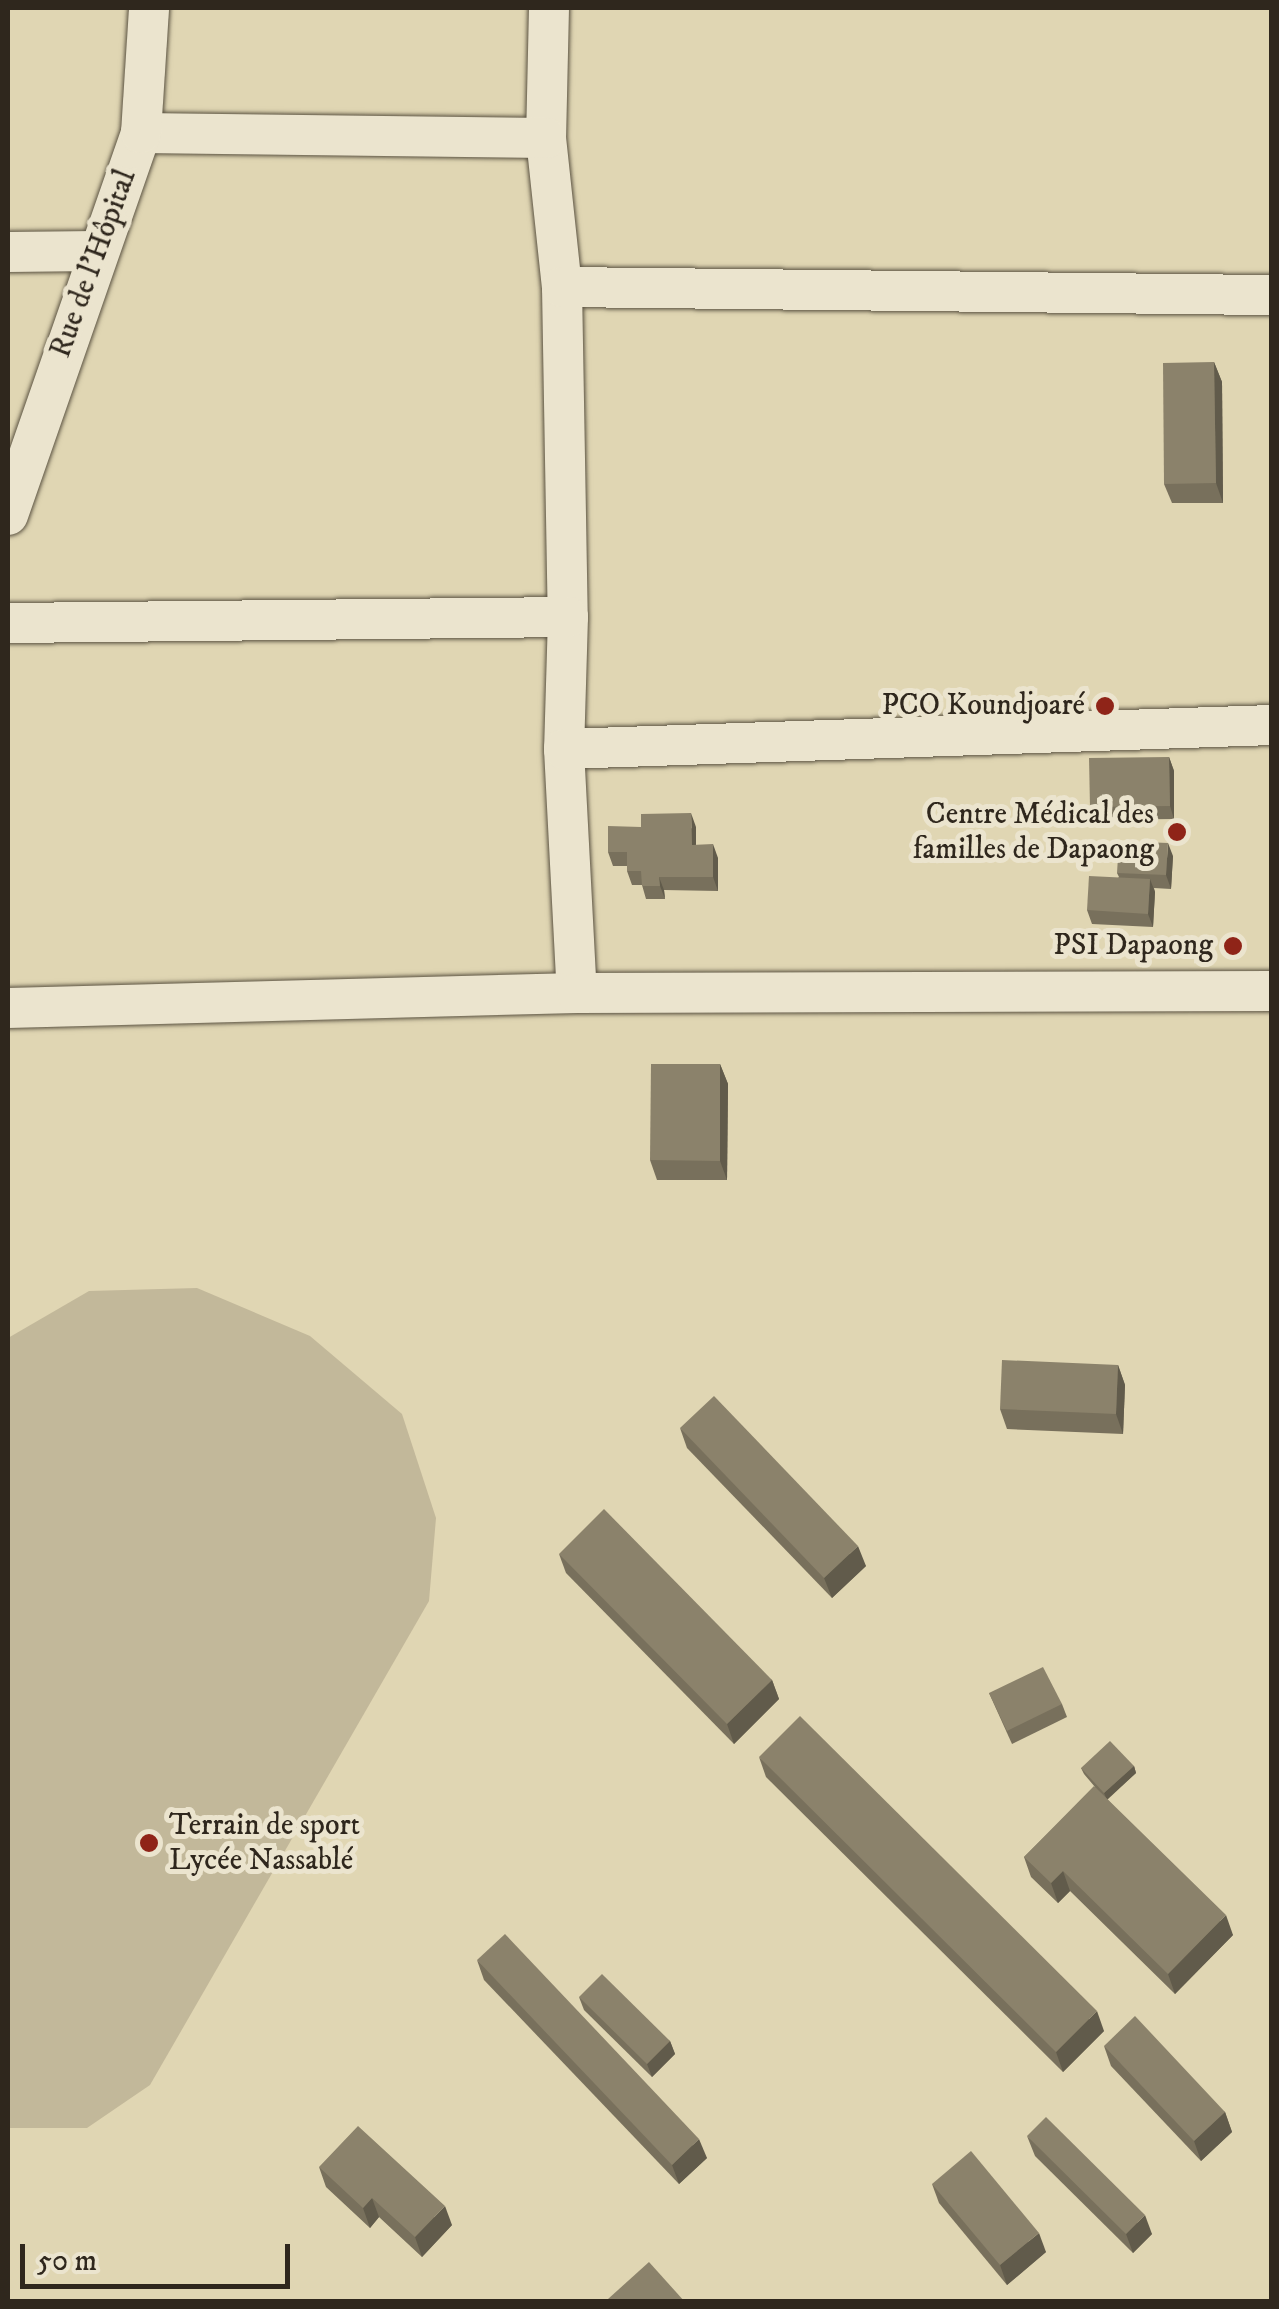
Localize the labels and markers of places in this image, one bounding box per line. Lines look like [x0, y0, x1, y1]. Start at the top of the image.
place label: PCO Koundjoaré [881, 688, 1085, 724]
marker: PCO Koundjoaré [1094, 695, 1116, 717]
place label: Centre Médical des familles de Dapaong [913, 797, 1154, 868]
marker: Centre Médical des familles de Dapaong [1164, 819, 1190, 845]
place label: PSI Dapaong [1053, 928, 1213, 964]
marker: PSI Dapaong [1222, 935, 1244, 957]
place label: Terrain de sport Lycée Nassablé [169, 1808, 360, 1878]
marker: Terrain de sport Lycée Nassablé [138, 1832, 160, 1854]

